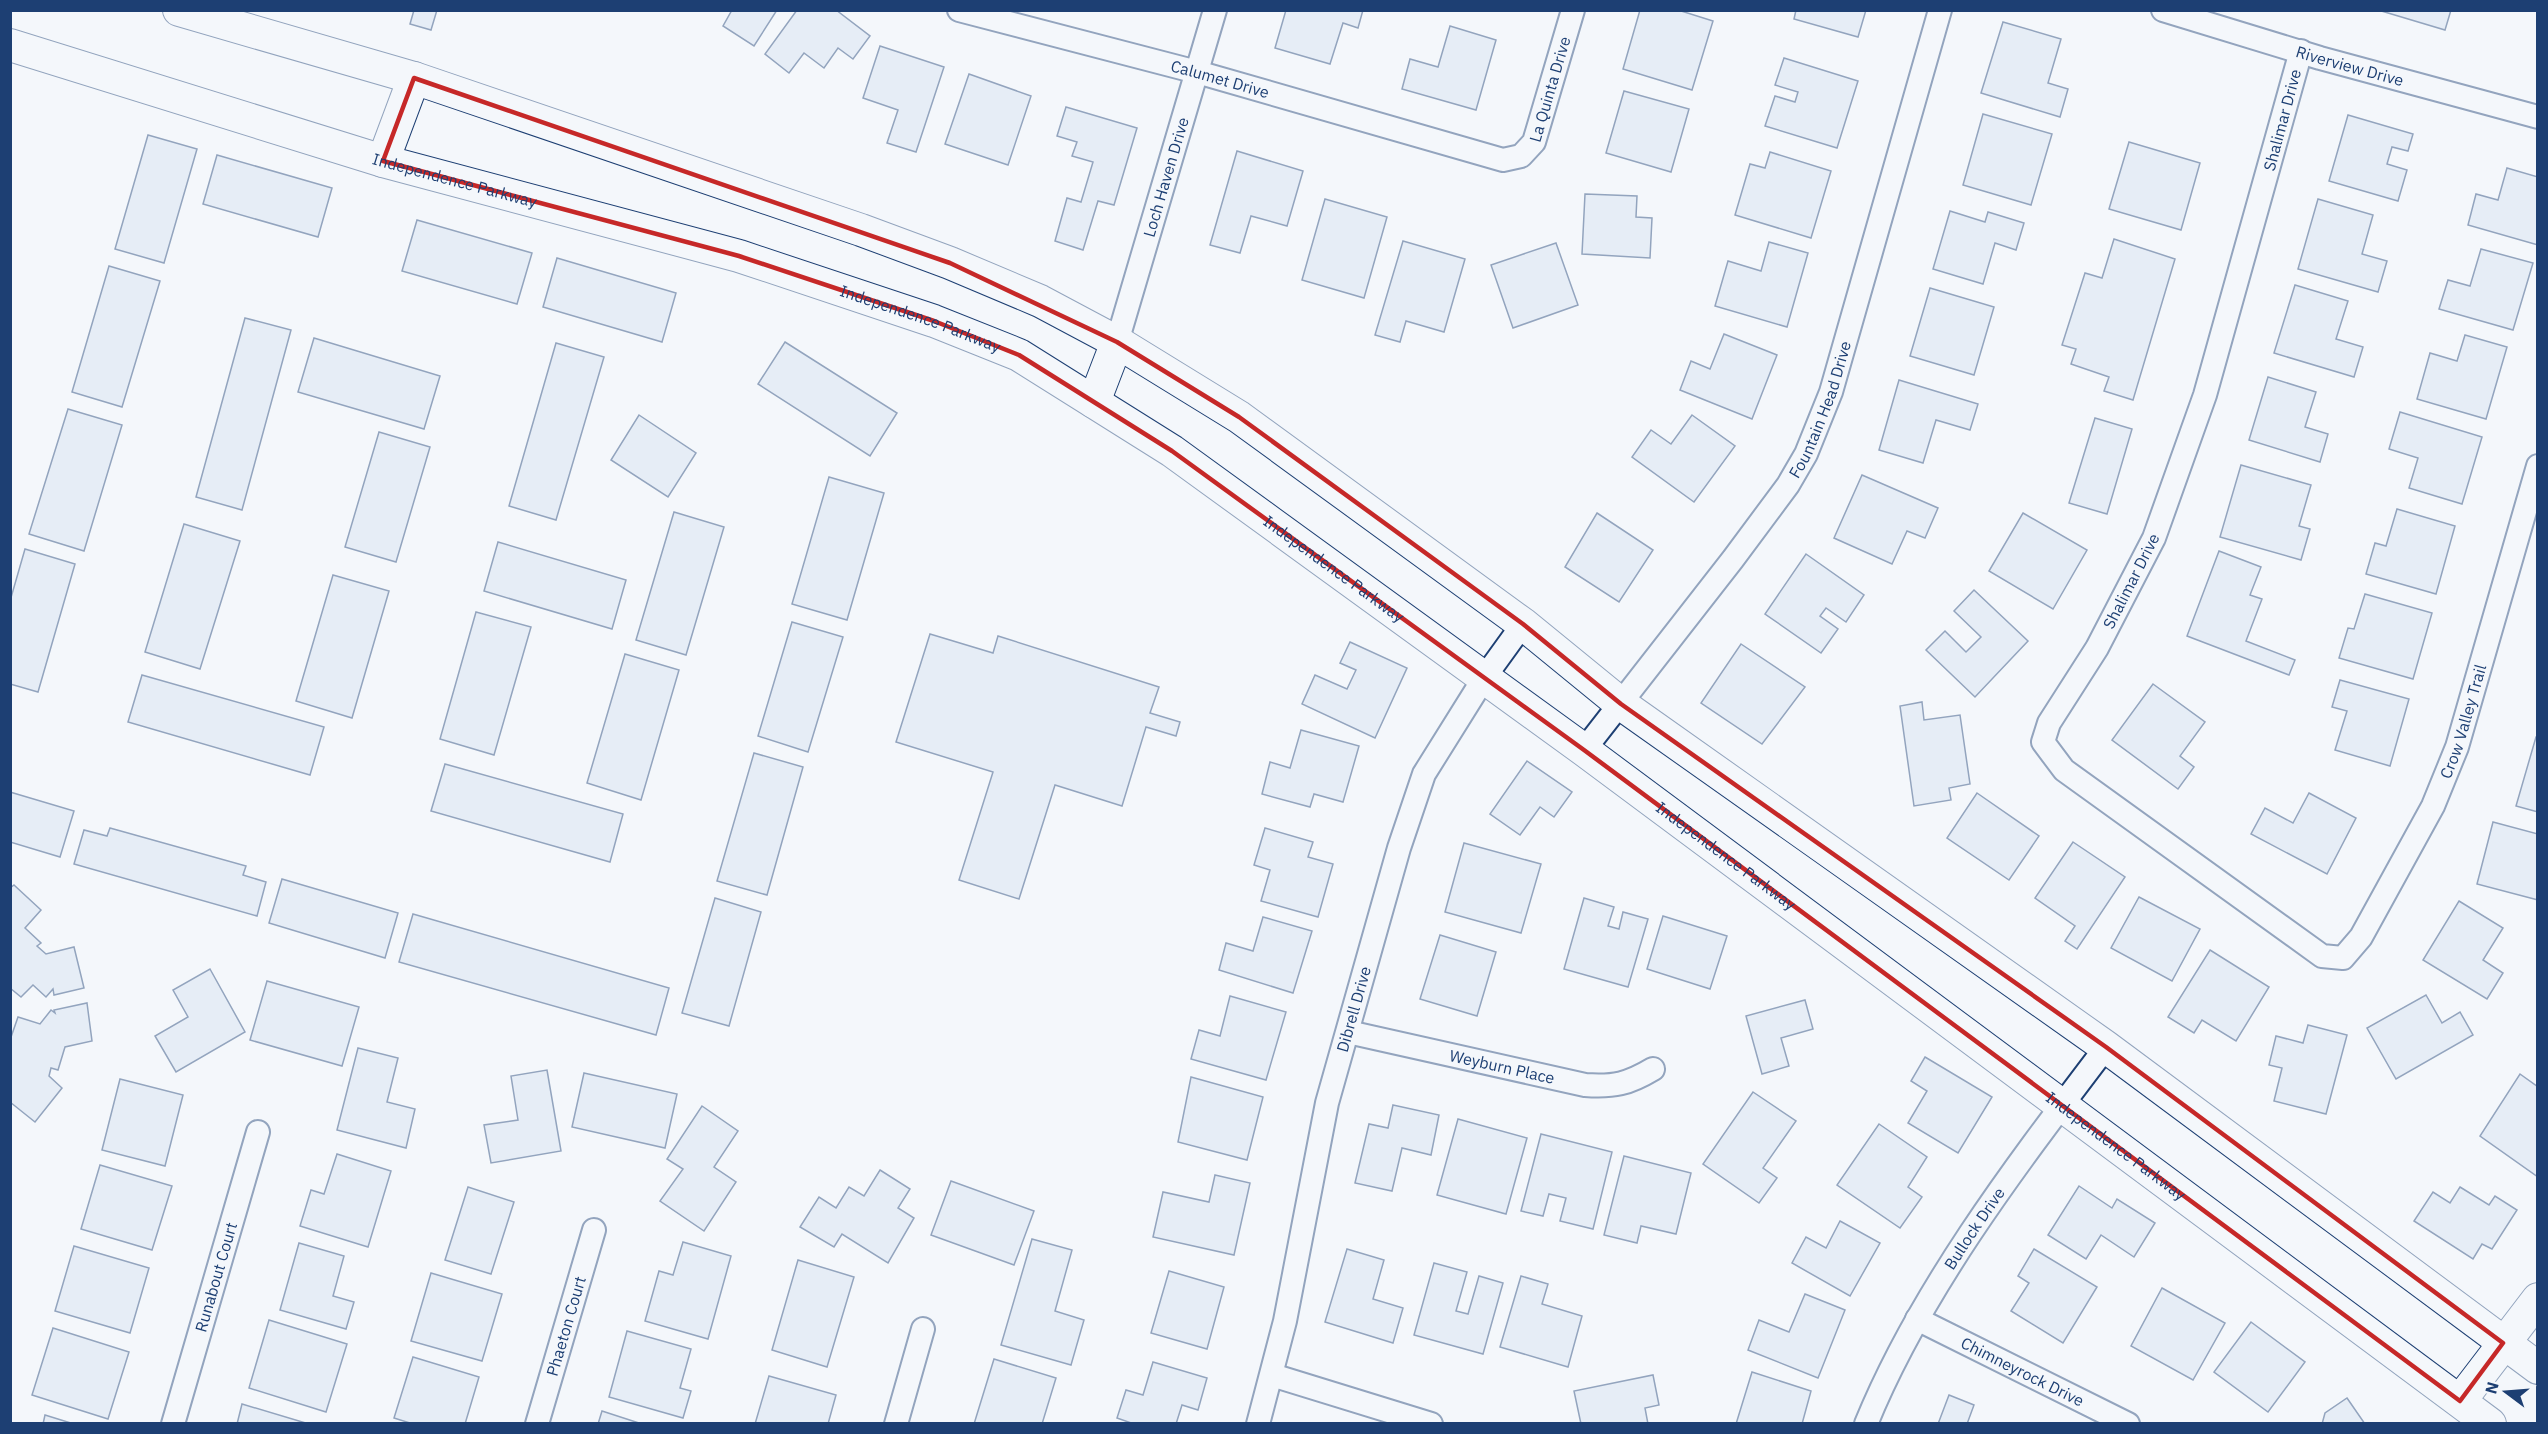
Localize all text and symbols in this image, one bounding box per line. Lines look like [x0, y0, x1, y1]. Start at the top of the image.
street label: La Quinta Drive [1525, 34, 1575, 144]
street label: Riverview Drive [2294, 41, 2406, 90]
street label: Calumet Drive [1169, 56, 1272, 102]
street label: Shalimar Drive [2259, 67, 2305, 173]
street label: Loch Haven Drive [1139, 114, 1193, 239]
street label: Independence Parkway [370, 148, 539, 212]
street label: Independence Parkway [838, 280, 1004, 357]
street label: Fountain Head Drive [1784, 338, 1855, 482]
street label: Independence Parkway [1260, 511, 1408, 626]
street label: Shalimar Drive [2098, 530, 2164, 632]
street label: Crow Valley Trail [2435, 662, 2490, 782]
street label: Independence Parkway [1652, 797, 1800, 914]
street label: Dibrell Drive [1332, 964, 1375, 1054]
street label: Weyburn Place [1448, 1045, 1557, 1088]
street label: Independence Parkway [2042, 1087, 2190, 1204]
street label: Bullock Drive [1940, 1183, 2009, 1273]
street label: Runabout Court [190, 1220, 241, 1334]
street label: Phaeton Court [542, 1274, 590, 1378]
street label: Chimneyrock Drive [1958, 1333, 2088, 1411]
north arrow [2476, 1362, 2536, 1422]
text: N [2480, 1380, 2503, 1396]

